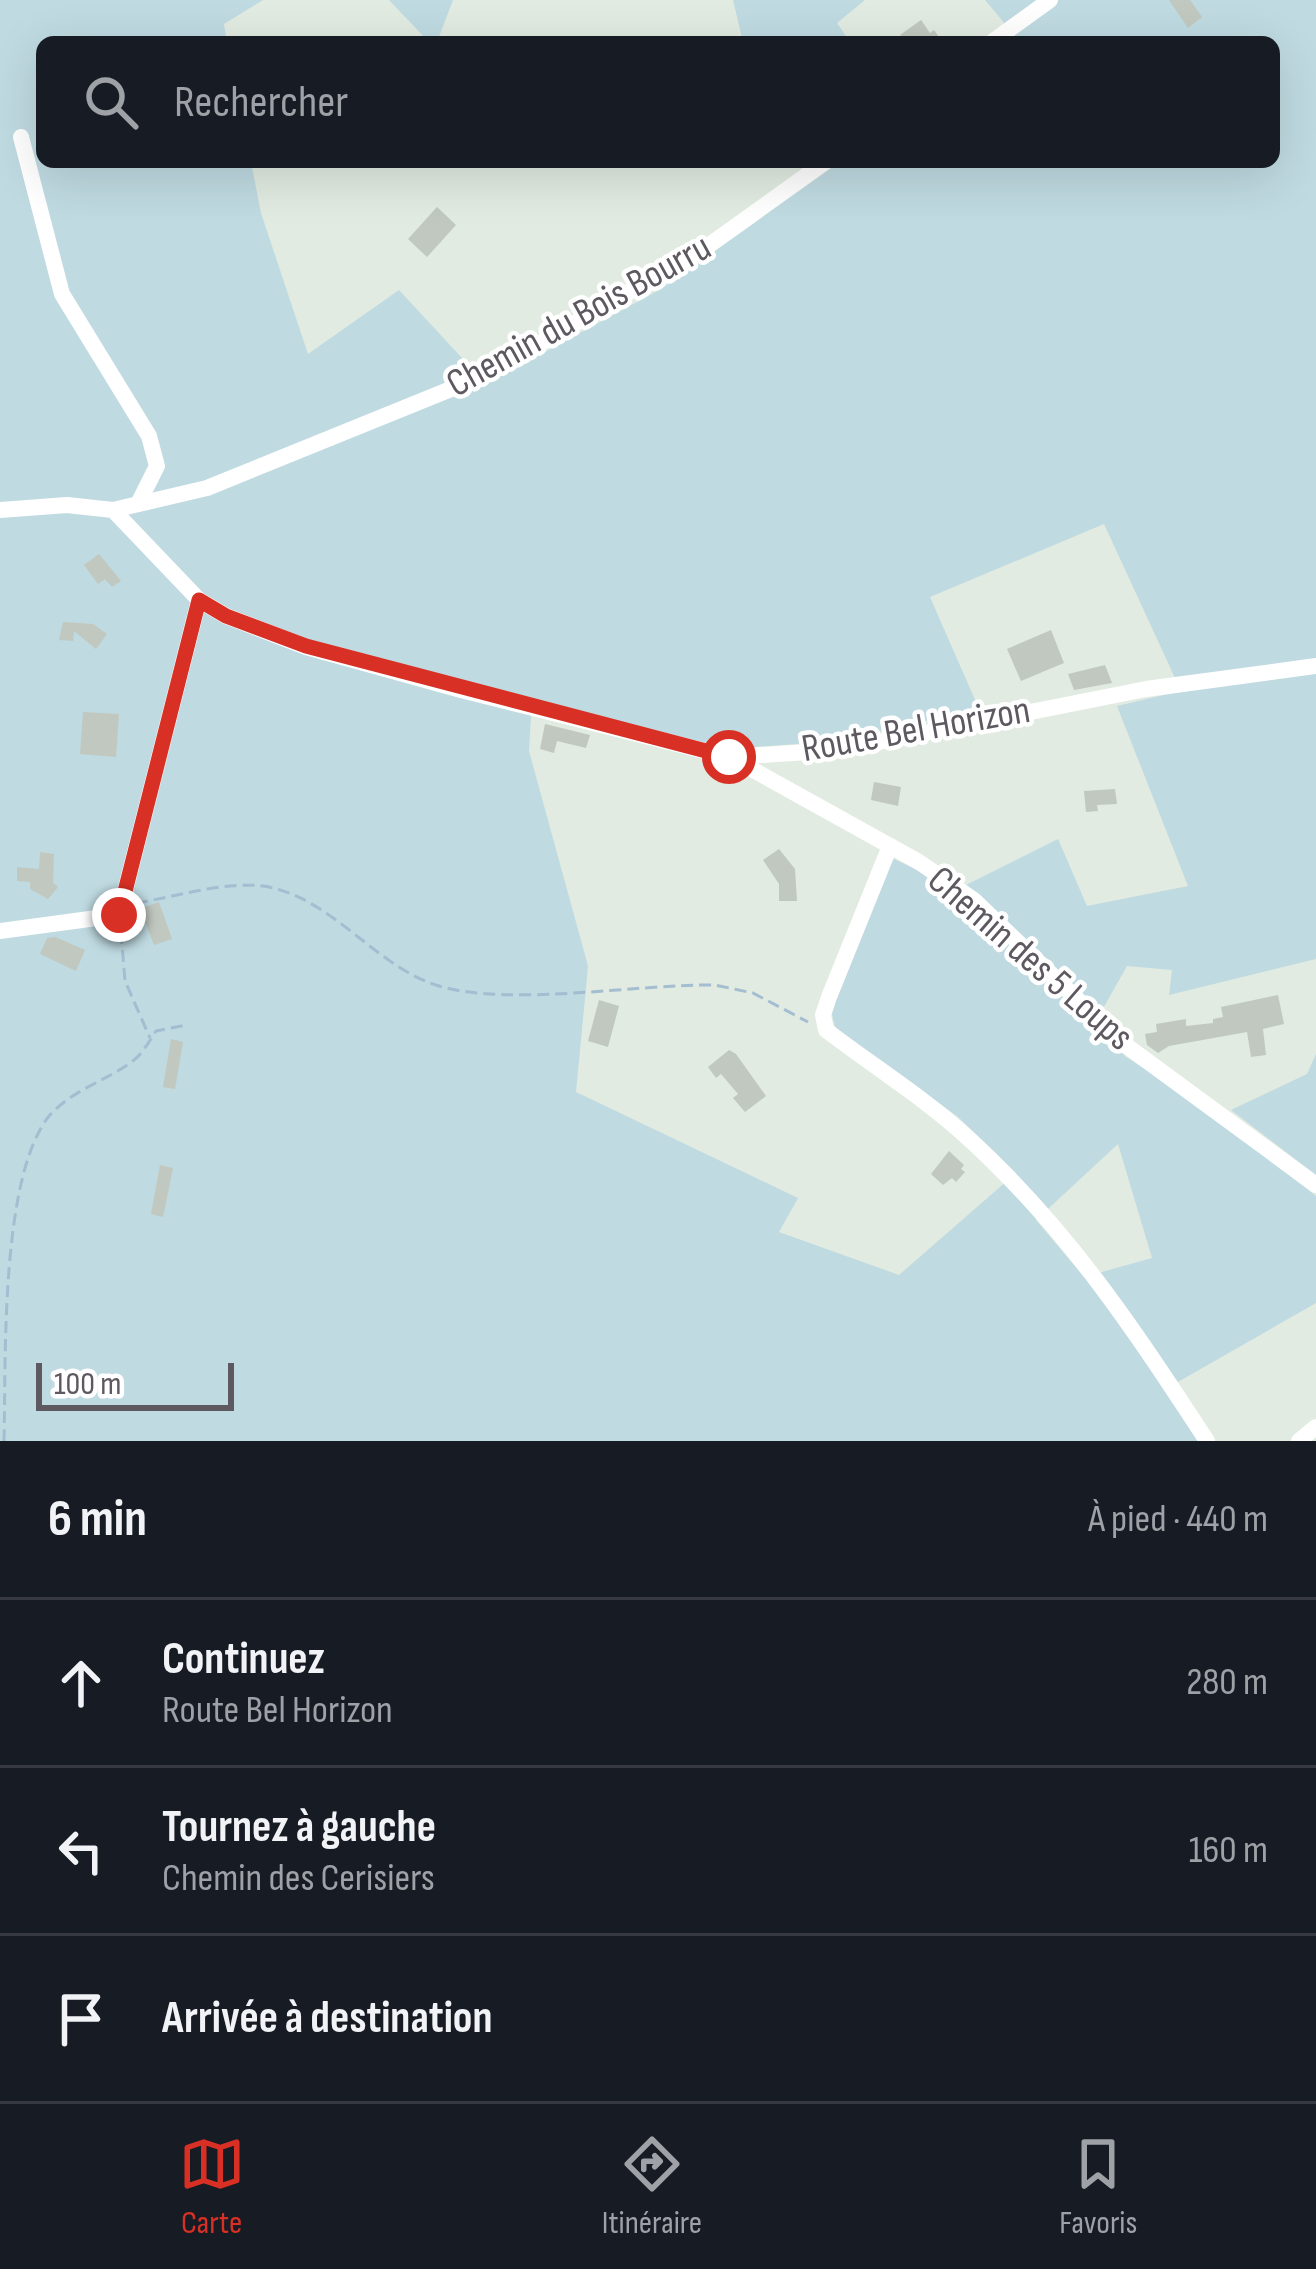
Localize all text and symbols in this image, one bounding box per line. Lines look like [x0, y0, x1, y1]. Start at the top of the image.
search box [36, 36, 1280, 168]
icon: search [78, 69, 144, 135]
text: Rechercher [174, 75, 348, 130]
street label: Chemin du Bois Bourru [439, 224, 719, 408]
street label: Route Bel Horizon [798, 687, 1034, 773]
route start [702, 730, 756, 784]
street label: Chemin des 5 Loups [918, 857, 1142, 1061]
route end [92, 888, 146, 942]
scale bar [36, 1357, 234, 1410]
text: 100 m [54, 1364, 121, 1404]
text: 6 min [48, 1489, 147, 1550]
text: À pied · 440 m [1088, 1496, 1268, 1543]
text: Continuez [162, 1632, 325, 1687]
icon: ahead [48, 1650, 114, 1716]
text: 280 m [1186, 1659, 1268, 1706]
text: Route Bel Horizon [162, 1687, 393, 1734]
text: Tournez à gauche [162, 1800, 436, 1855]
icon: left [48, 1818, 114, 1884]
text: 160 m [1189, 1827, 1268, 1874]
text: Chemin des Cerisiers [162, 1855, 435, 1902]
icon: arrive [48, 1986, 114, 2052]
text: Arrivée à destination [162, 1991, 492, 2046]
tab: Carte [179, 2131, 245, 2243]
tab: Itinéraire [602, 2131, 702, 2243]
tab: Favoris [1059, 2131, 1137, 2243]

